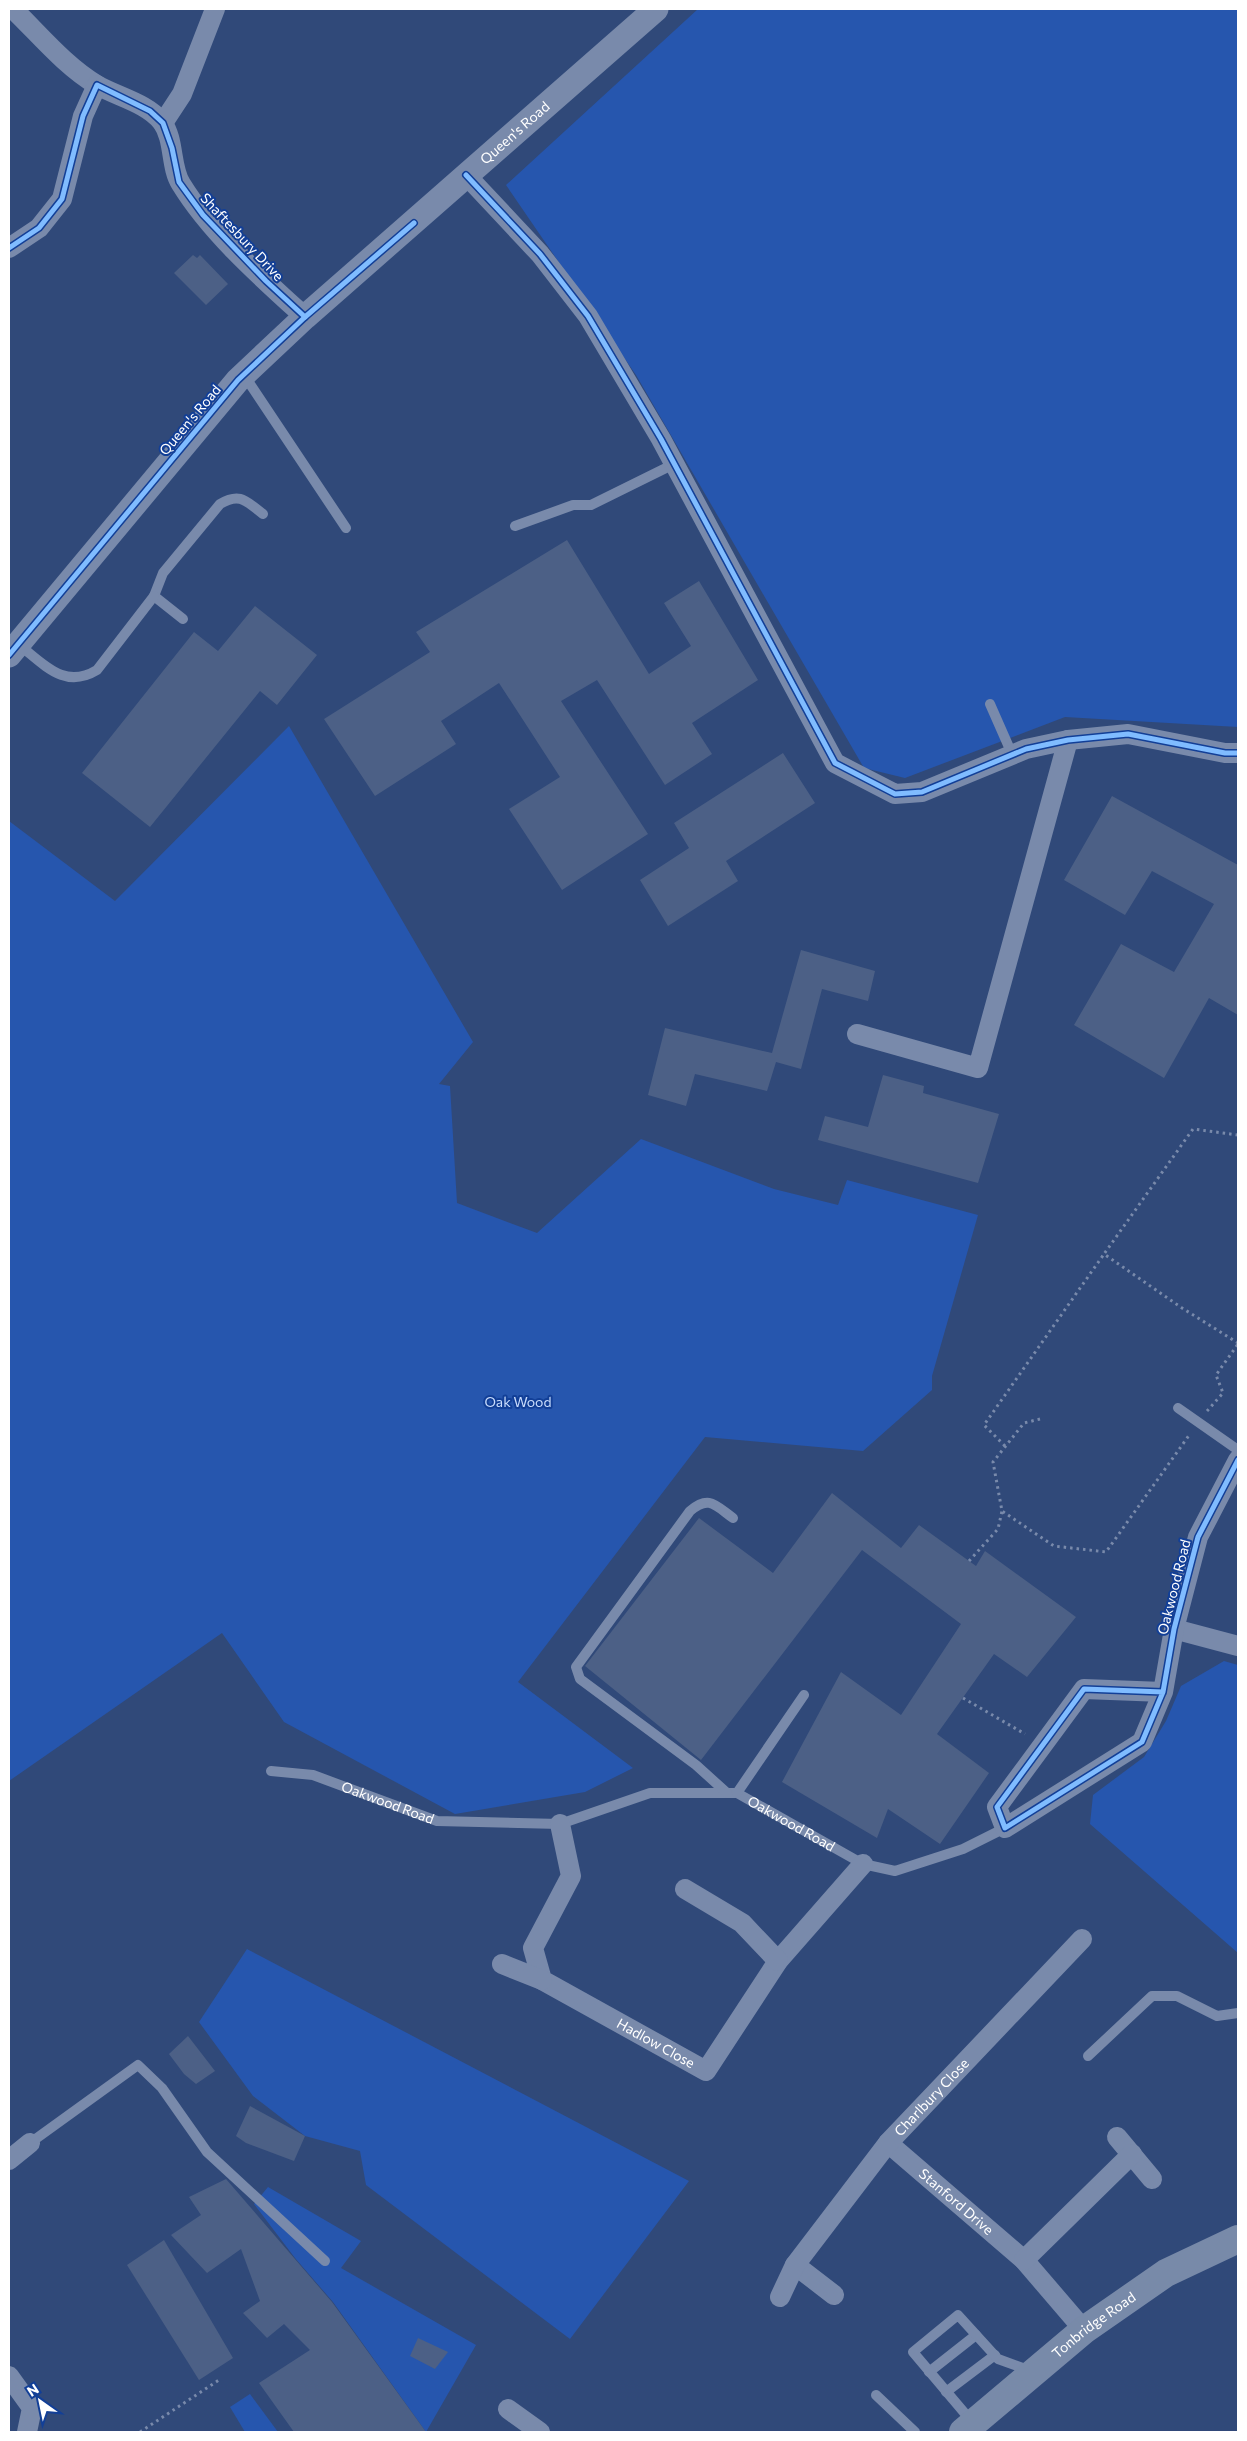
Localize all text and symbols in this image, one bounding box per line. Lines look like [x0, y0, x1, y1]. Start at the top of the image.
street label: Queen's Road [476, 98, 553, 167]
street label: Shaftesbury Drive [197, 189, 287, 284]
street label: Queen's Road [155, 381, 224, 458]
park label: Oak Wood [484, 1393, 552, 1410]
street label: Oakwood Road [1153, 1538, 1194, 1636]
street label: Oakwood Road [339, 1777, 437, 1827]
street label: Oakwood Road [745, 1792, 838, 1855]
street label: Hadlow Close [614, 2014, 698, 2071]
street label: Charlbury Close [890, 2054, 972, 2139]
street label: Stanford Drive [916, 2165, 997, 2238]
street label: Tonbridge Road [1048, 2288, 1139, 2361]
north arrow [15, 2376, 65, 2426]
text: N [24, 2380, 42, 2400]

